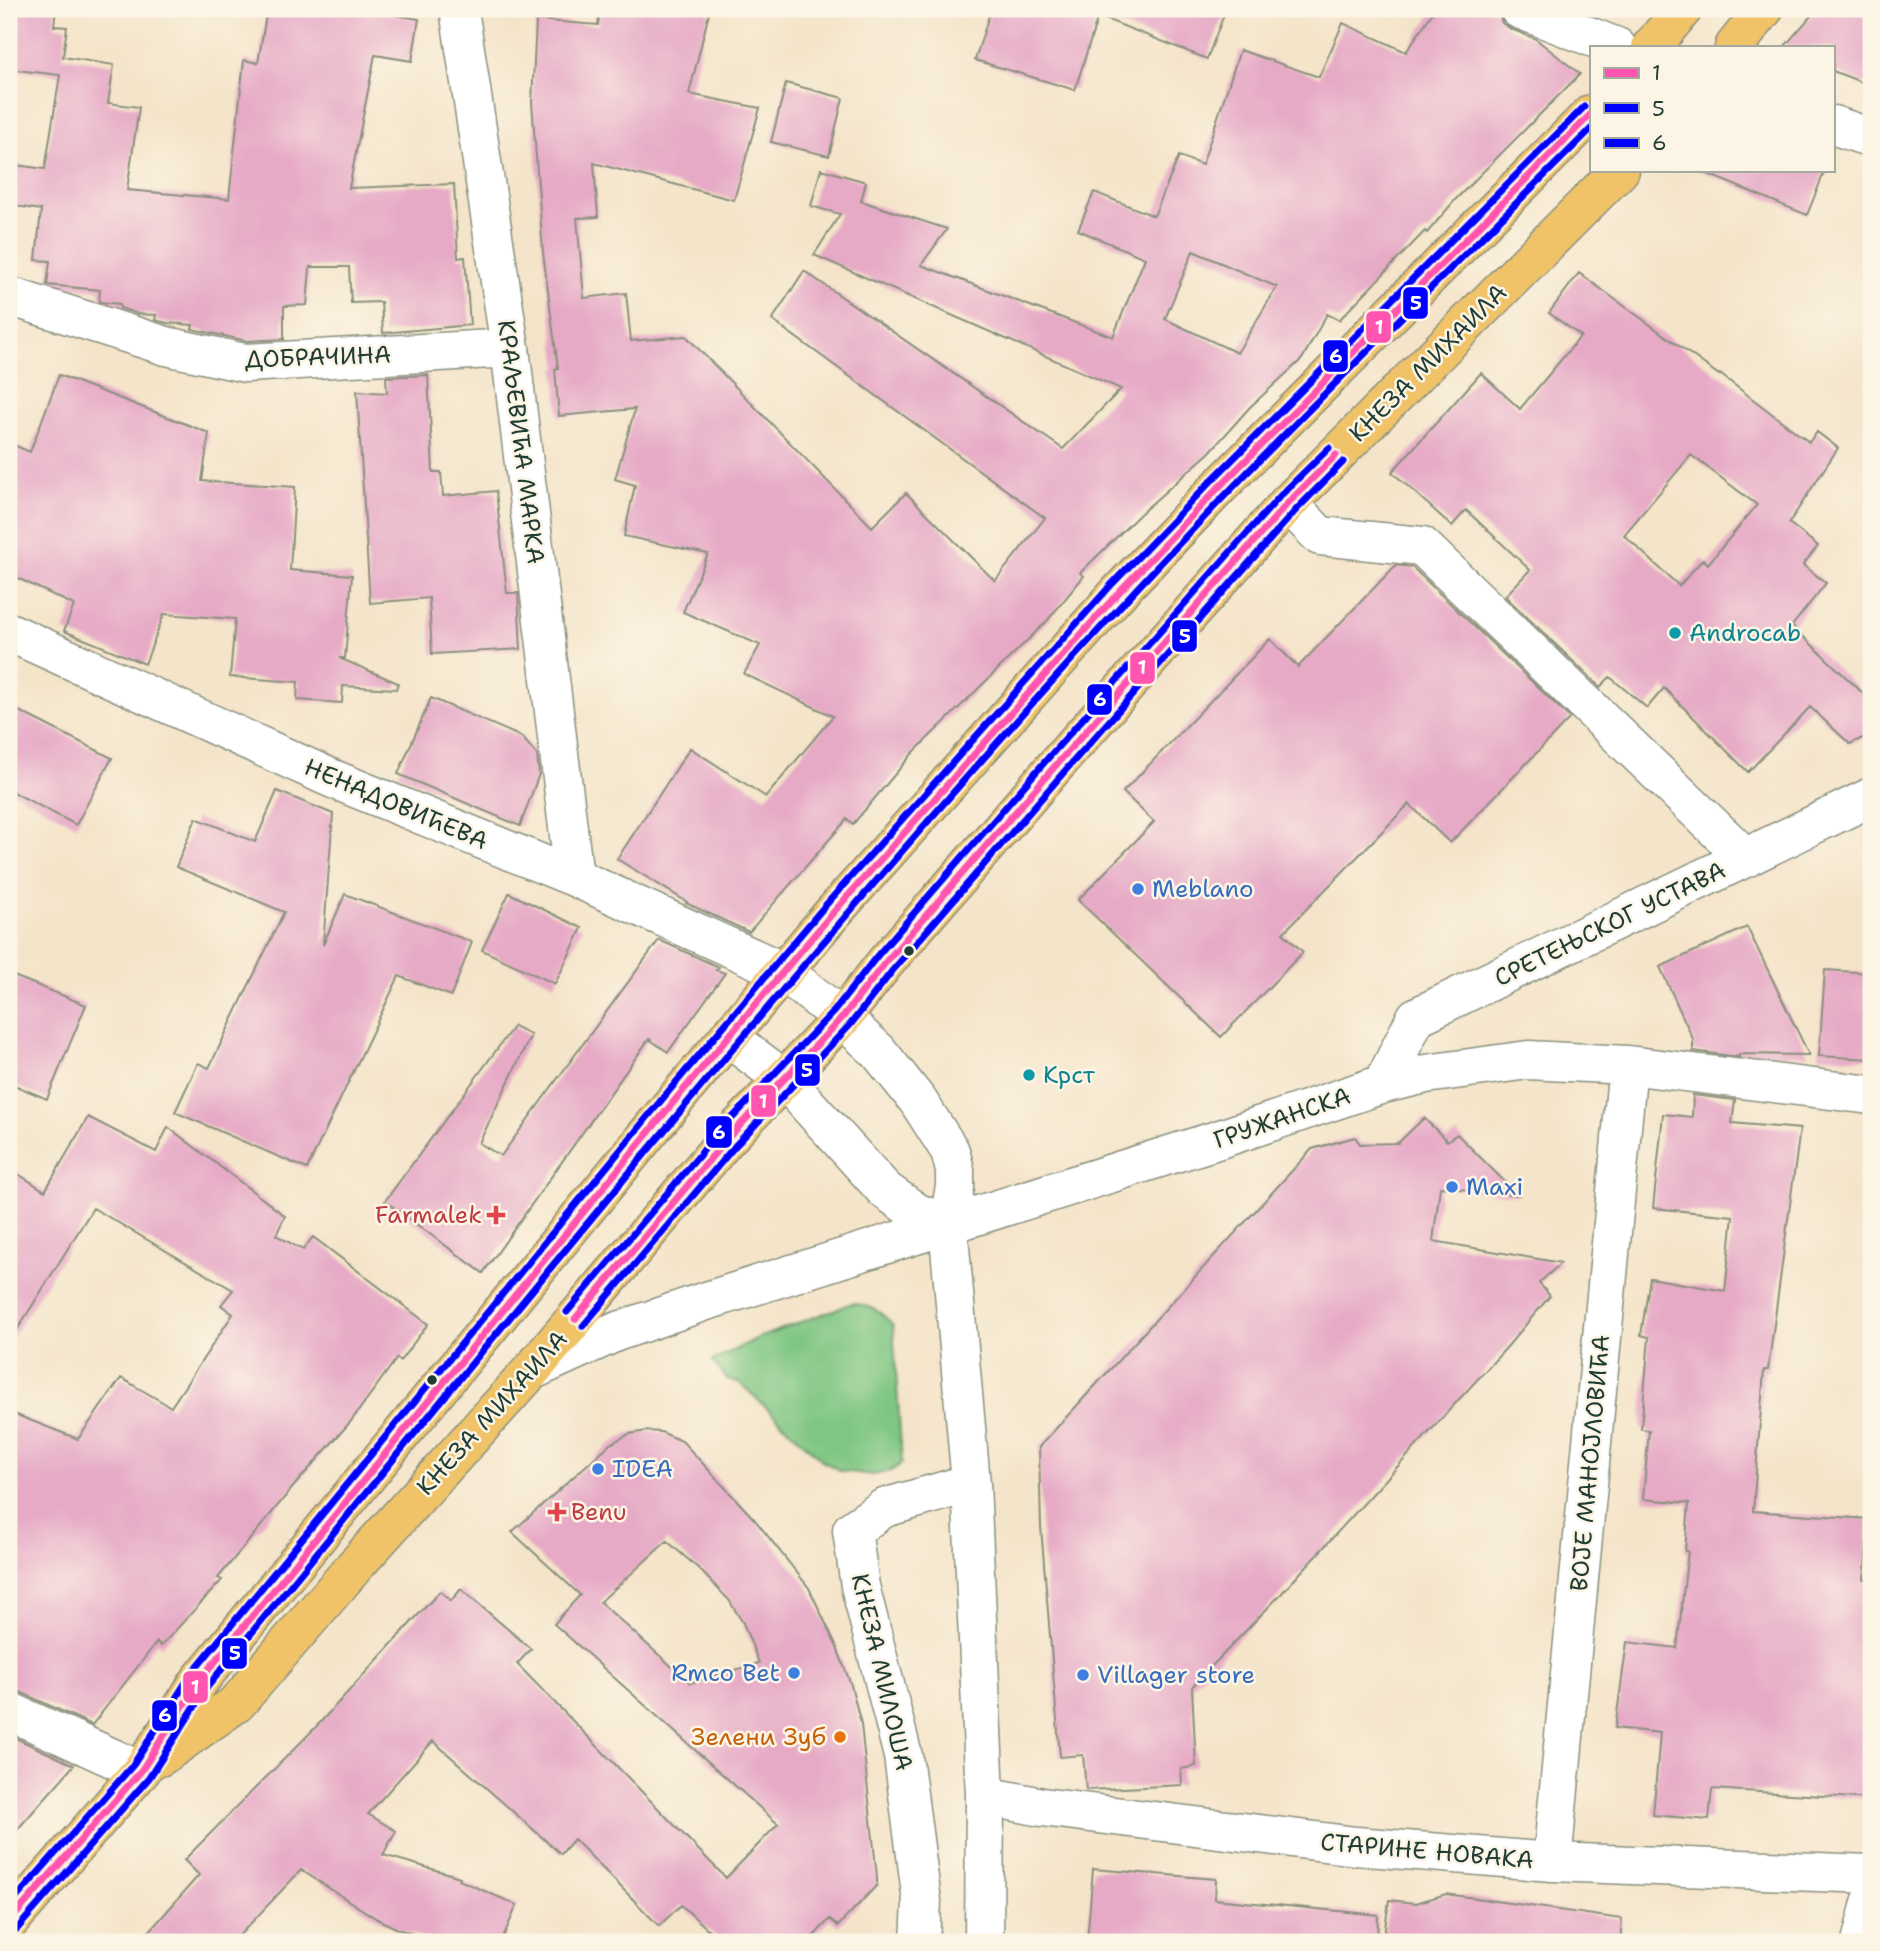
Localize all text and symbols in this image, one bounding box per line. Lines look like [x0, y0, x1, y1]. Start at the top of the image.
legend [1590, 46, 1834, 172]
text: 1 [1652, 59, 1661, 87]
text: 5 [1652, 95, 1665, 123]
text: 6 [1652, 129, 1667, 157]
street label: КНЕЗА МИХАИЛА [1342, 277, 1514, 449]
line badge: 5 [1402, 286, 1429, 320]
text: 5 [1410, 291, 1422, 316]
line badge: 1 [1365, 310, 1392, 344]
text: 1 [1375, 315, 1383, 340]
street label: КРАЉЕВИЋА МАРКА [490, 318, 552, 566]
street label: ДОБРАЧИНА [244, 338, 392, 376]
line badge: 6 [1322, 339, 1349, 373]
text: 6 [1329, 344, 1343, 369]
place label: Androcab [1689, 617, 1801, 649]
line badge: 5 [1171, 619, 1198, 653]
text: 5 [1179, 624, 1191, 649]
marker: Androcab [1667, 625, 1683, 641]
line badge: 1 [1129, 651, 1156, 685]
text: 1 [1138, 655, 1146, 680]
line badge: 6 [1086, 683, 1113, 716]
text: 6 [1093, 687, 1107, 712]
street label: НЕНАДОВИЋЕВА [299, 751, 493, 857]
street label: СРЕТЕЊСКОГ УСТАВА [1489, 854, 1731, 994]
place label: Meblano [1152, 873, 1253, 905]
marker: Meblano [1130, 881, 1146, 897]
unlabelled marker [902, 944, 916, 958]
line badge: 5 [794, 1053, 821, 1087]
text: 5 [801, 1058, 813, 1083]
place label: Крст [1043, 1059, 1096, 1091]
marker: Крст [1021, 1067, 1037, 1083]
street label: ГРУЖАНСКА [1209, 1080, 1355, 1156]
line badge: 1 [750, 1084, 777, 1118]
text: 1 [759, 1089, 767, 1114]
line badge: 6 [705, 1115, 733, 1149]
text: 6 [712, 1120, 726, 1145]
place label: Maxi [1466, 1171, 1523, 1203]
marker: Maxi [1444, 1179, 1460, 1195]
place label: Farmalek [375, 1199, 482, 1231]
marker: Farmalek [488, 1207, 504, 1223]
street label: КНЕЗА МИХАИЛА [409, 1324, 575, 1502]
street label: ВОЈЕ МАНОЈЛОВИЋА [1563, 1333, 1617, 1593]
unlabelled marker [425, 1373, 439, 1387]
place label: IDEA [612, 1453, 673, 1485]
marker: IDEA [590, 1461, 606, 1477]
place label: Benu [571, 1496, 627, 1528]
marker: Benu [549, 1504, 565, 1520]
street label: КНЕЗА МИЛОША [844, 1570, 920, 1774]
line badge: 5 [221, 1637, 248, 1670]
text: 5 [229, 1641, 241, 1666]
place label: Rmco Bet [671, 1657, 780, 1689]
place label: Villager store [1097, 1659, 1255, 1691]
marker: Rmco Bet [786, 1665, 802, 1681]
marker: Villager store [1075, 1667, 1091, 1683]
line badge: 1 [182, 1670, 209, 1704]
text: 1 [191, 1675, 199, 1700]
line badge: 6 [151, 1699, 178, 1732]
text: 6 [158, 1703, 172, 1728]
place label: Зелени Зуб [691, 1721, 826, 1753]
marker: Зелени Зуб [832, 1729, 848, 1745]
street label: СТАРИНЕ НОВАКА [1319, 1826, 1535, 1876]

